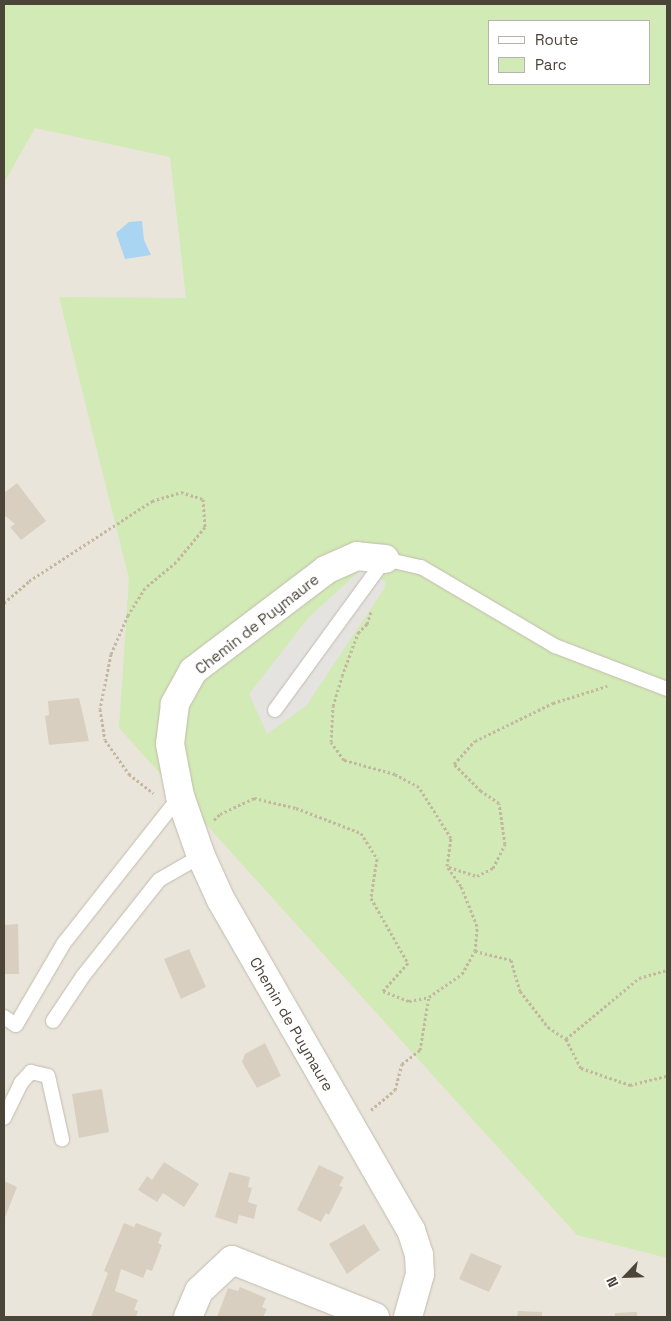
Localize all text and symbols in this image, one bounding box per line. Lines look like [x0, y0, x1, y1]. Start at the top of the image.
legend [488, 20, 651, 85]
text: Route [535, 30, 578, 49]
text: Parc [535, 55, 567, 74]
street label: Chemin de Puymaure [192, 570, 322, 678]
street label: Chemin de Puymaure [246, 954, 338, 1094]
north arrow [601, 1251, 651, 1301]
text: N [602, 1274, 622, 1290]

